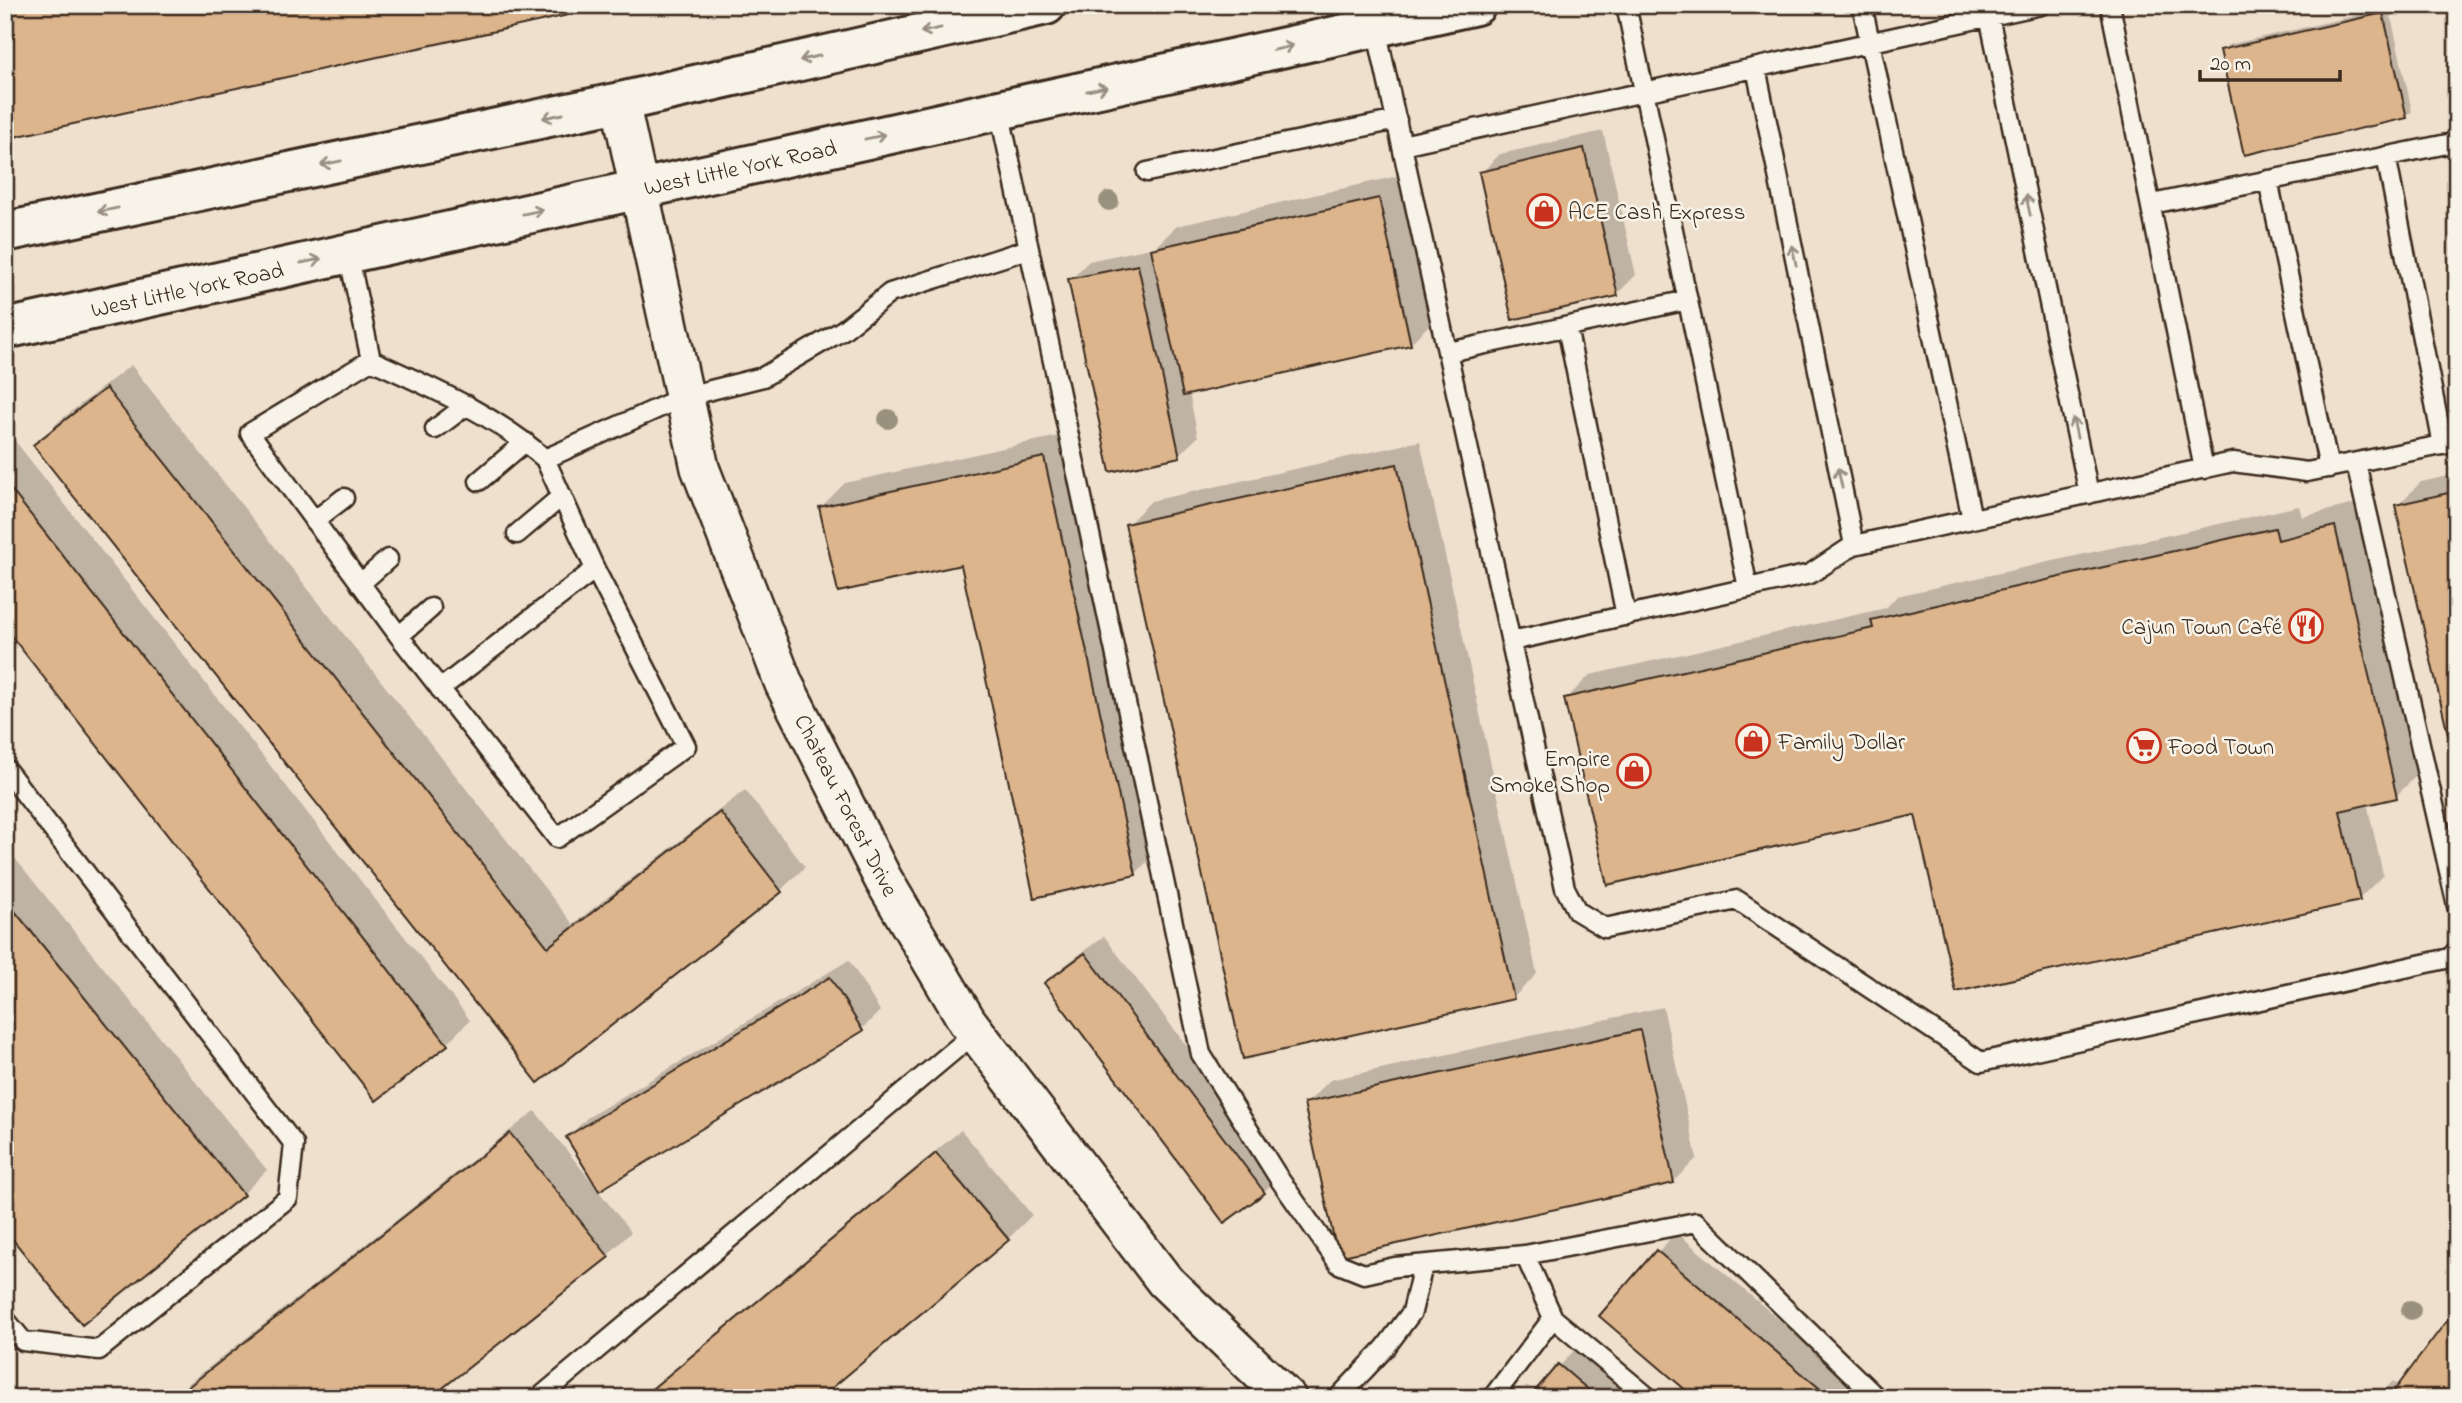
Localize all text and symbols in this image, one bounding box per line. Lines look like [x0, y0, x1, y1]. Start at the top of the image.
one-way arrow [920, 24, 943, 38]
scale bar [2200, 38, 2340, 82]
one-way arrow [1271, 41, 1294, 55]
text: 20 m [2210, 50, 2251, 80]
one-way arrow [799, 51, 822, 65]
one-way arrow [1086, 82, 1108, 95]
one-way arrow [542, 110, 565, 124]
one-way arrow [863, 130, 886, 144]
street label: West Little York Road [641, 133, 840, 206]
one-way arrow [320, 157, 343, 171]
shop icon: ACE Cash Express [1525, 192, 1563, 230]
one-way arrow [2021, 194, 2035, 217]
place label: ACE Cash Express [1568, 197, 1746, 230]
one-way arrow [97, 204, 120, 218]
one-way arrow [521, 205, 544, 219]
one-way arrow [1787, 244, 1801, 267]
one-way arrow [299, 254, 322, 268]
street label: West Little York Road [88, 255, 287, 328]
one-way arrow [2067, 417, 2081, 440]
one-way arrow [1833, 467, 1846, 490]
restaurant icon: Cajun Town Café [2287, 607, 2325, 645]
place label: Cajun Town Café [2121, 612, 2283, 645]
street label: Chateau Forest Drive [785, 709, 905, 904]
shop icon: Family Dollar [1734, 722, 1772, 760]
place label: Family Dollar [1777, 727, 1906, 762]
supermarket icon: Food Town [2125, 727, 2163, 765]
place label: Food Town [2167, 732, 2274, 765]
place label: Empire Smoke Shop [1490, 744, 1611, 803]
shop icon: Empire Smoke Shop [1615, 752, 1653, 790]

